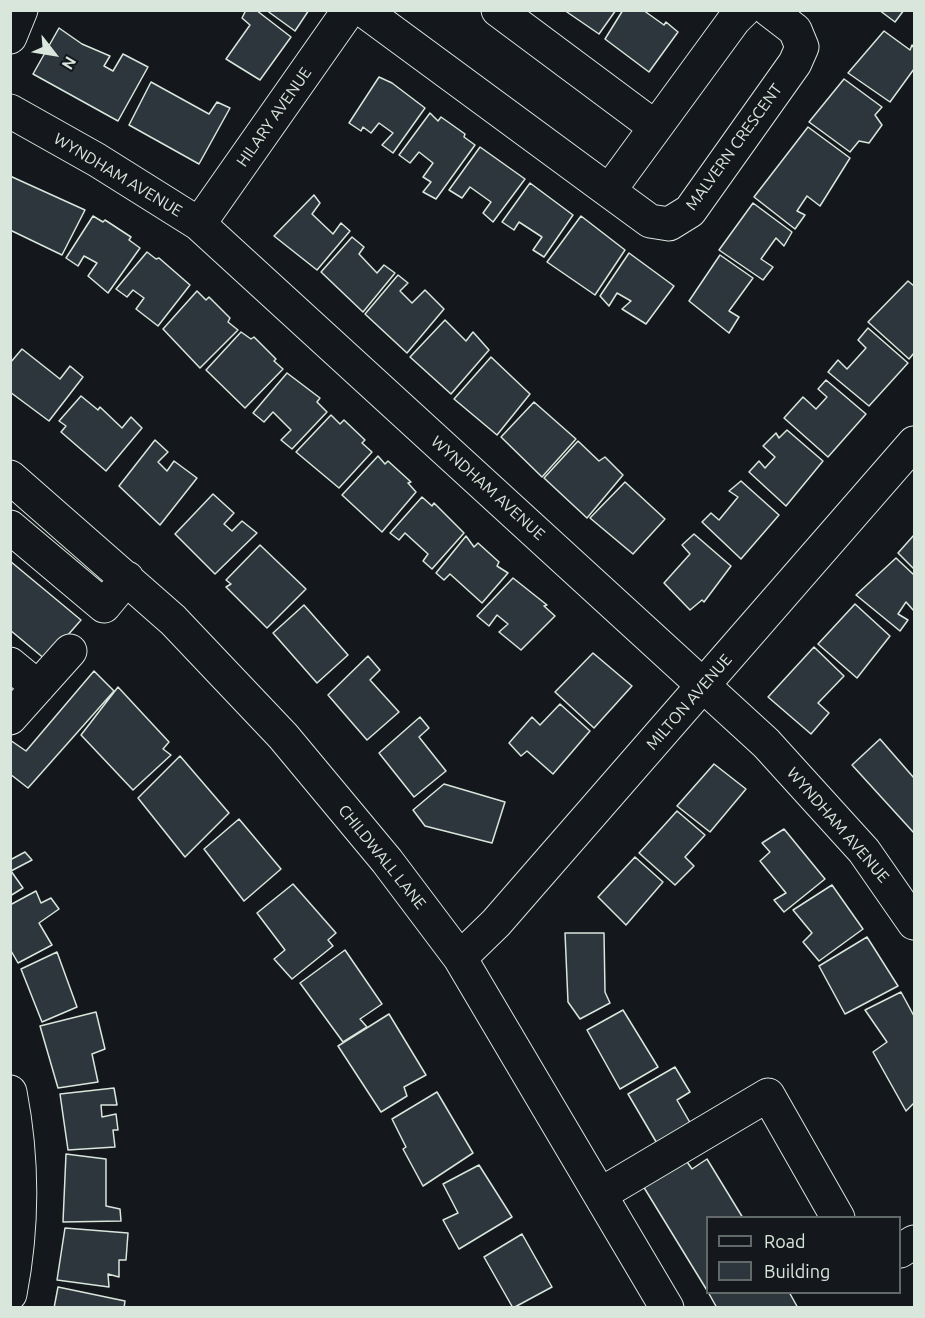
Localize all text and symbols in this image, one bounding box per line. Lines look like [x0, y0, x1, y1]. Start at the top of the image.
north arrow [24, 24, 84, 84]
text: N [59, 54, 80, 73]
street label: HILARY AVENUE [233, 64, 315, 170]
street label: MALVERN CRESCENT [682, 80, 786, 214]
street label: WYNDHAM AVENUE [50, 129, 186, 221]
street label: WYNDHAM AVENUE [427, 432, 549, 544]
street label: MILTON AVENUE [642, 650, 736, 754]
street label: WYNDHAM AVENUE [783, 763, 893, 887]
street label: CHILDWALL LANE [334, 801, 430, 913]
legend [706, 1216, 901, 1294]
text: Road [764, 1231, 806, 1251]
text: Building [764, 1261, 830, 1281]

